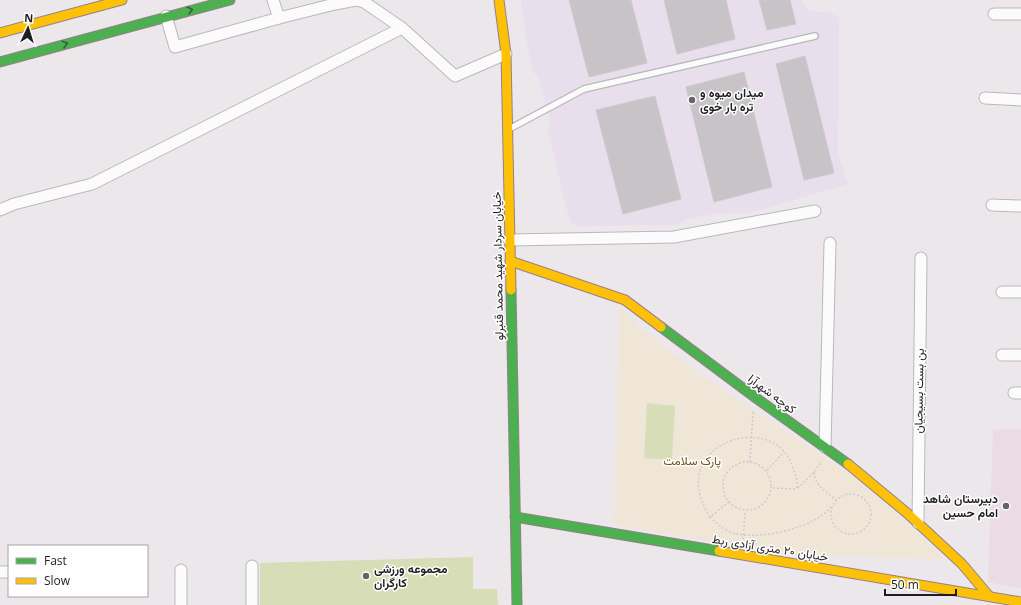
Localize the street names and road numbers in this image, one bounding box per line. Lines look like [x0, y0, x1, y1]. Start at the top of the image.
street label: خیابان سردار شهید محمد قنبرلو [488, 191, 507, 341]
street label: بن بست بسیجیان [909, 348, 928, 434]
street label: کوچه شهرآرا [745, 370, 800, 417]
street label: خیابان ۲۰ متری آزادی ربط [711, 530, 829, 565]

